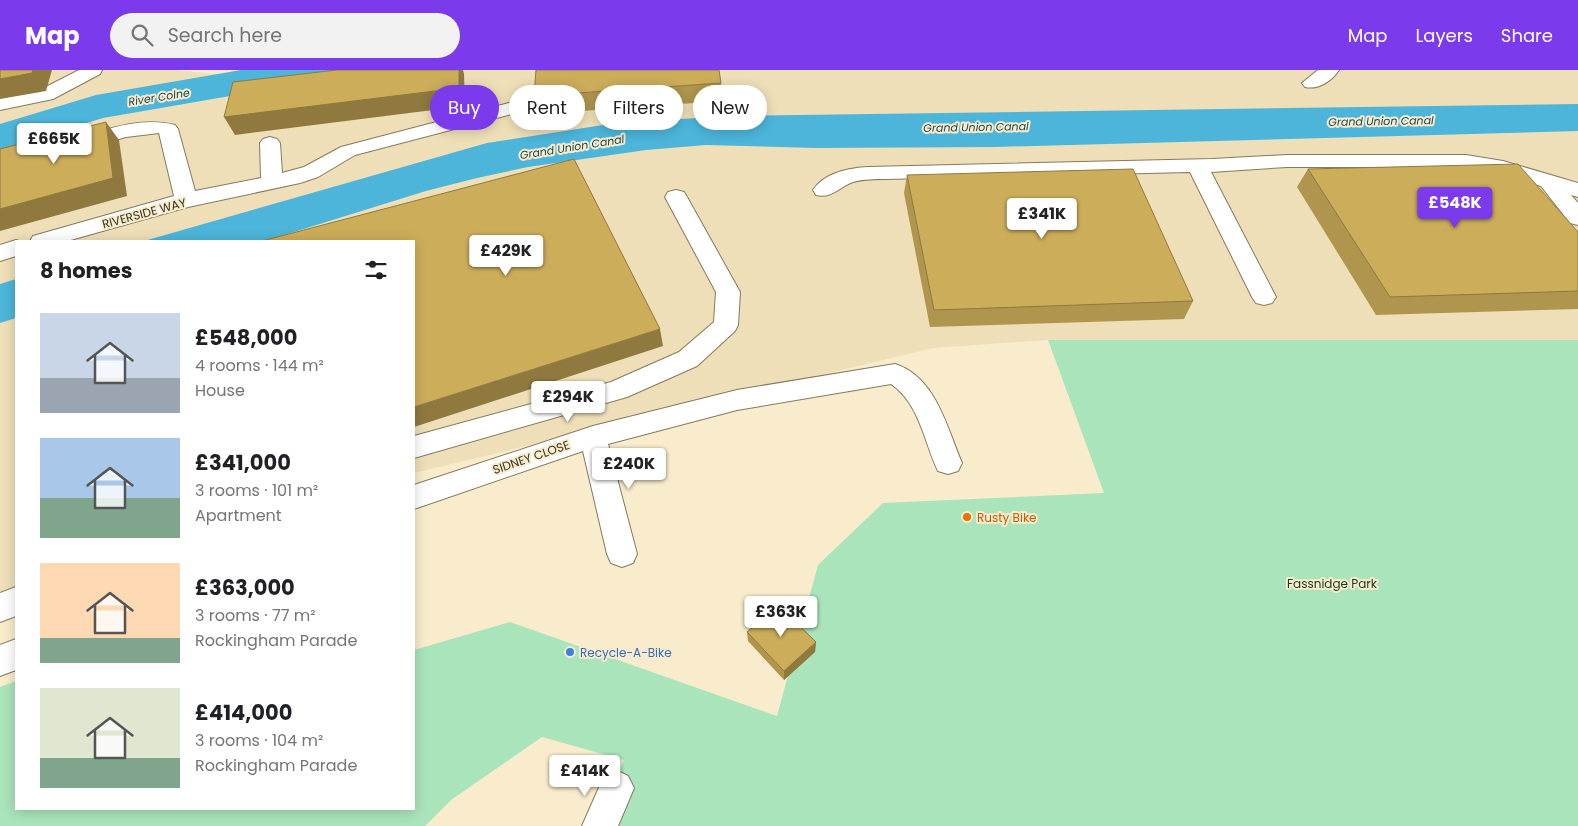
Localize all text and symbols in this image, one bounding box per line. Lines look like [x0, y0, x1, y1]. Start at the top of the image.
search box [110, 13, 460, 58]
text: Map [25, 19, 80, 52]
icon: search [128, 21, 156, 49]
text: Search here [168, 22, 282, 49]
text: Map [1348, 23, 1388, 48]
text: Layers [1416, 23, 1473, 48]
text: Share [1501, 23, 1553, 48]
water label: River Colne [127, 84, 191, 110]
chip: Buy [430, 85, 499, 130]
chip: Rent [509, 85, 585, 130]
chip: Filters [595, 85, 683, 130]
chip: New [693, 85, 767, 130]
water label: Grand Union Canal [1328, 112, 1434, 130]
water label: Grand Union Canal [923, 118, 1029, 136]
pin: £665K [19, 122, 89, 165]
text: £665K [28, 127, 80, 150]
water label: Grand Union Canal [519, 131, 626, 163]
pin: £548K [1420, 186, 1490, 229]
text: £548K [1428, 191, 1482, 214]
street label: RIVERSIDE WAY [100, 194, 188, 232]
pin: £341K [1007, 198, 1077, 240]
text: £341K [1018, 202, 1066, 225]
pin: £429K [471, 234, 541, 277]
text: £429K [480, 239, 532, 262]
text: 8 homes [40, 256, 132, 285]
icon: filters [362, 256, 390, 284]
text: £548,000 [195, 323, 298, 352]
icon: home [80, 333, 140, 393]
text: 4 rooms · 144 m² [195, 354, 324, 377]
text: House [195, 379, 245, 402]
pin: £294K [533, 380, 603, 423]
text: £294K [542, 385, 594, 408]
street label: SIDNEY CLOSE [490, 436, 572, 478]
text: £341,000 [195, 448, 291, 477]
pin: £240K [594, 448, 664, 490]
text: £240K [603, 452, 655, 475]
icon: home [80, 458, 140, 518]
text: 3 rooms · 101 m² [195, 479, 318, 502]
text: Apartment [195, 504, 282, 527]
place label: Rusty Bike [977, 509, 1037, 526]
marker: Rusty Bike [961, 511, 973, 523]
text: £363,000 [195, 573, 295, 602]
park label: Fassnidge Park [1287, 575, 1378, 592]
icon: home [80, 583, 140, 643]
pin: £363K [746, 596, 816, 638]
text: £363K [755, 600, 807, 623]
text: 3 rooms · 77 m² [195, 604, 315, 627]
text: Rockingham Parade [195, 629, 357, 652]
place label: Recycle-A-Bike [580, 644, 672, 661]
marker: Recycle-A-Bike [564, 646, 576, 658]
text: £414,000 [195, 698, 292, 727]
icon: home [80, 708, 140, 768]
text: 3 rooms · 104 m² [195, 729, 323, 752]
text: Rockingham Parade [195, 754, 357, 777]
pin: £414K [550, 754, 620, 797]
text: £414K [560, 759, 610, 782]

